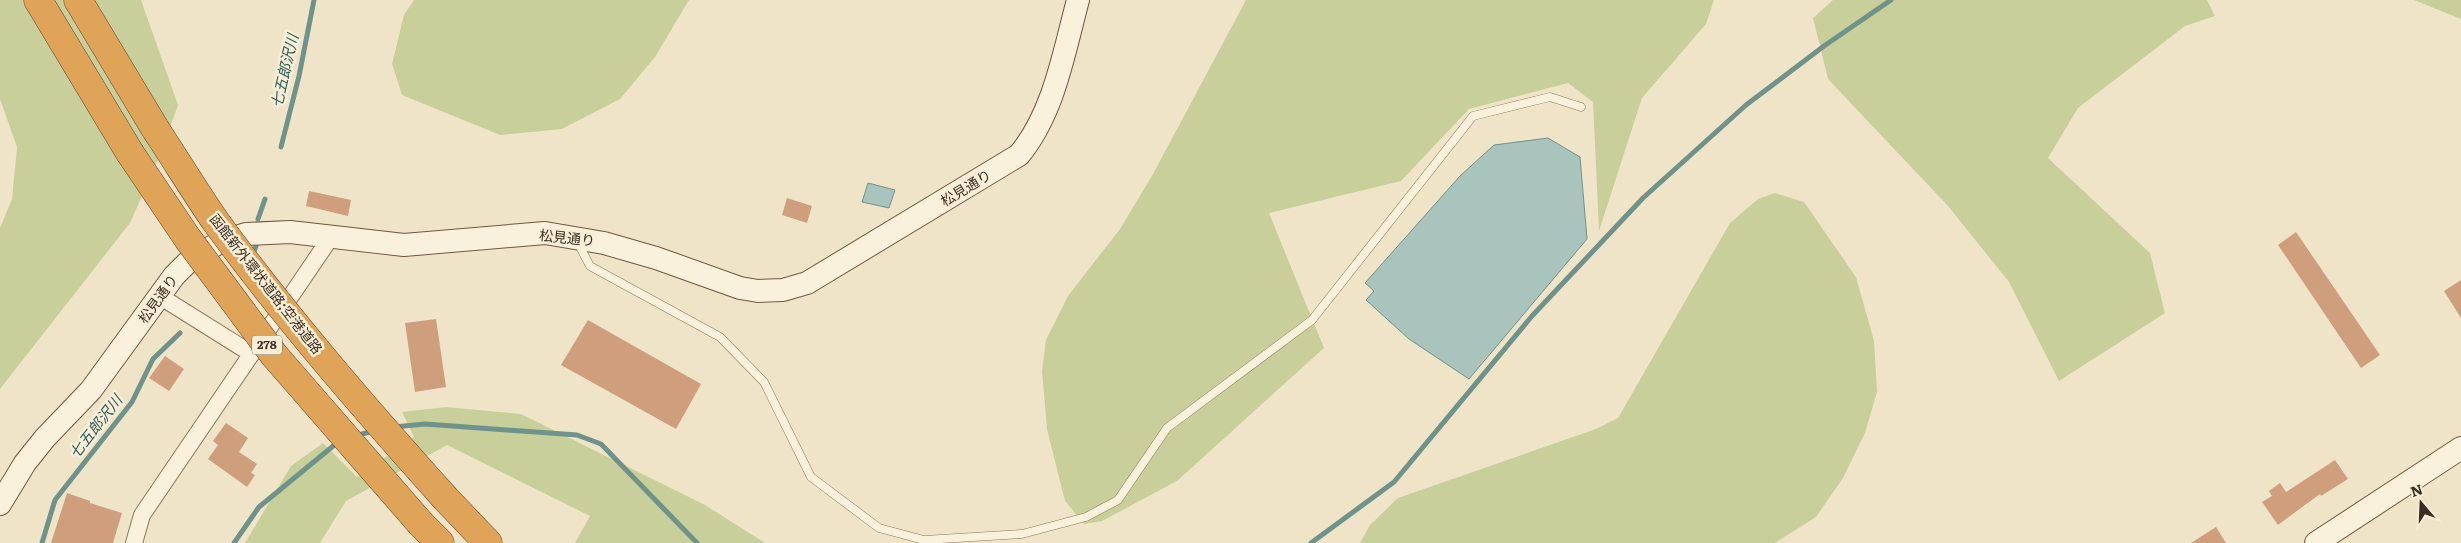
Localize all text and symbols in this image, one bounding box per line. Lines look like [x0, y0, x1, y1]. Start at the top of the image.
water label: 七五郎沢川 [264, 30, 304, 110]
street label: 松見通り [936, 164, 995, 210]
street label: 函館新外環状道路;空港道路 [206, 209, 328, 358]
street label: 松見通り [538, 224, 596, 250]
street label: 松見通り [133, 270, 182, 327]
road number: 278 [252, 336, 282, 354]
water label: 七五郎沢川 [63, 388, 128, 463]
north arrow [2396, 478, 2446, 528]
text: N [2408, 478, 2425, 501]

